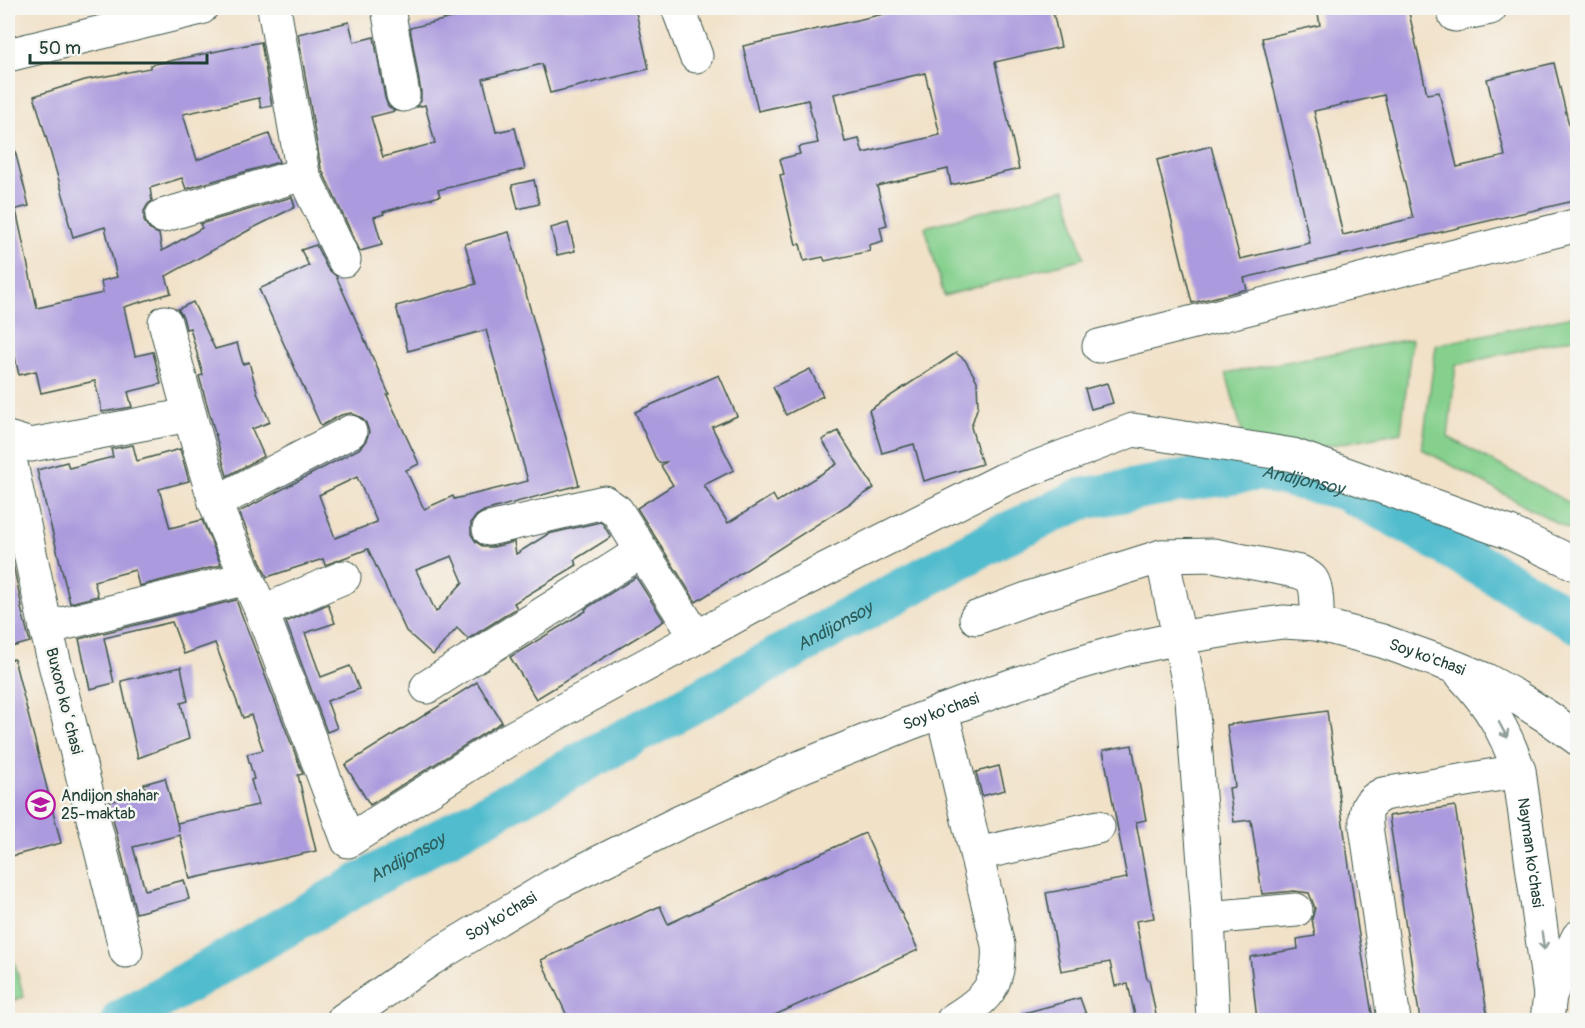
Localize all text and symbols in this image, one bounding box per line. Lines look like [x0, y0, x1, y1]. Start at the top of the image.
scale bar [30, 27, 207, 65]
text: 50 m [39, 37, 81, 60]
water label: Andijonsoy [1260, 459, 1348, 501]
water label: Andijonsoy [792, 595, 878, 656]
street label: Soy ko'chasi [1386, 634, 1469, 680]
street label: Buxoro koʻchasi [41, 646, 87, 756]
street label: Soy ko'chasi [900, 688, 982, 735]
one-way arrow [1498, 720, 1509, 738]
place label: Andijon shahar 25-maktab [61, 786, 159, 824]
school or university icon: Andijon shahar 25-maktab [24, 789, 56, 821]
street label: Nayman ko'chasi [1513, 797, 1548, 909]
water label: Andijonsoy [365, 826, 451, 888]
street label: Soy ko'chasi [462, 887, 541, 946]
one-way arrow [1537, 930, 1548, 950]

